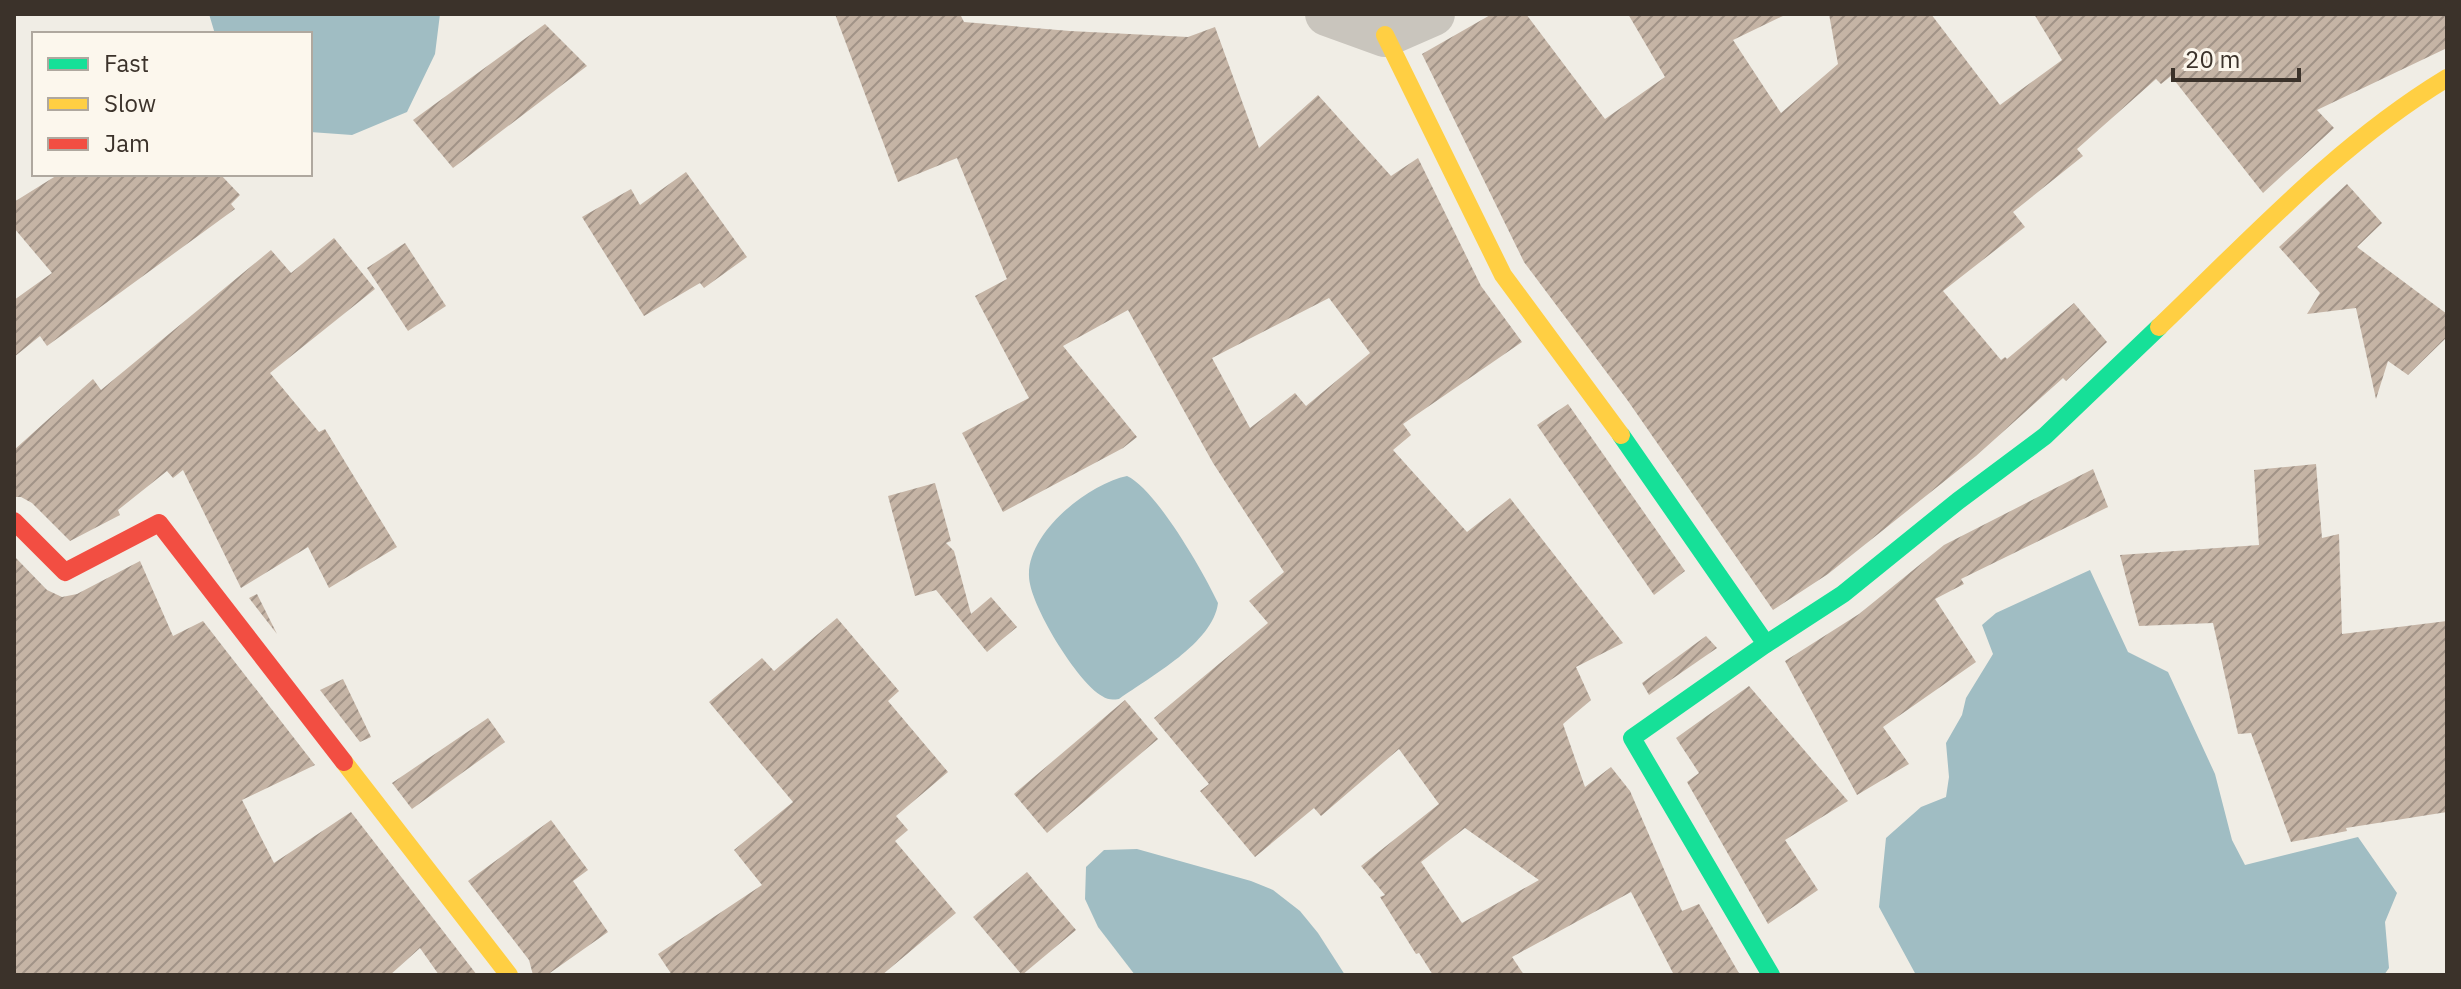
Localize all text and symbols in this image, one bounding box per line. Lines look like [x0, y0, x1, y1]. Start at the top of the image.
legend [32, 32, 312, 176]
scale bar [2173, 32, 2299, 82]
text: 20 m [2185, 43, 2240, 75]
text: Fast [104, 47, 149, 79]
text: Slow [104, 87, 156, 119]
text: Jam [104, 127, 150, 159]

